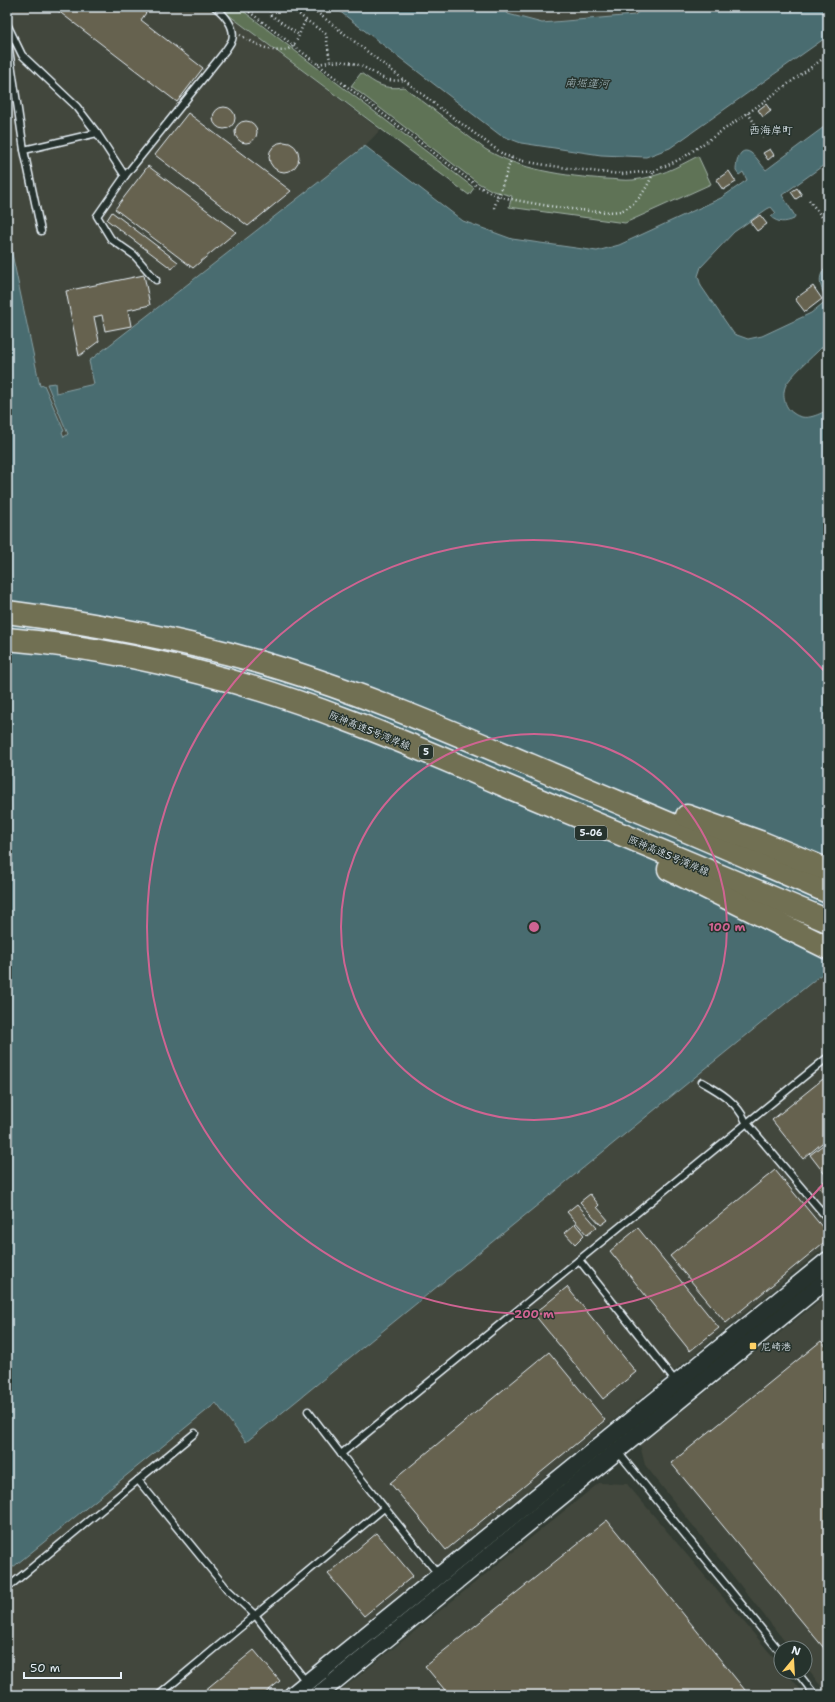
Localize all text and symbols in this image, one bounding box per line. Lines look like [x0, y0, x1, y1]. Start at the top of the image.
water label: 南堀運河 [565, 75, 611, 92]
district label: 西海岸町 [749, 123, 793, 138]
street label: 阪神高速5号湾岸線 [327, 708, 412, 753]
road number: 5 [419, 745, 433, 759]
road number: 5-06 [575, 826, 607, 840]
street label: 阪神高速5号湾岸線 [627, 833, 711, 878]
text: 100 m [709, 919, 746, 935]
centre of rings [527, 920, 541, 934]
text: 200 m [514, 1306, 554, 1322]
place label: 尼崎港 [761, 1340, 791, 1353]
marker: 尼崎港 [748, 1341, 758, 1351]
north arrow [773, 1640, 813, 1680]
text: N [789, 1642, 803, 1660]
scale bar [24, 1654, 121, 1680]
text: 50 m [30, 1660, 60, 1676]

